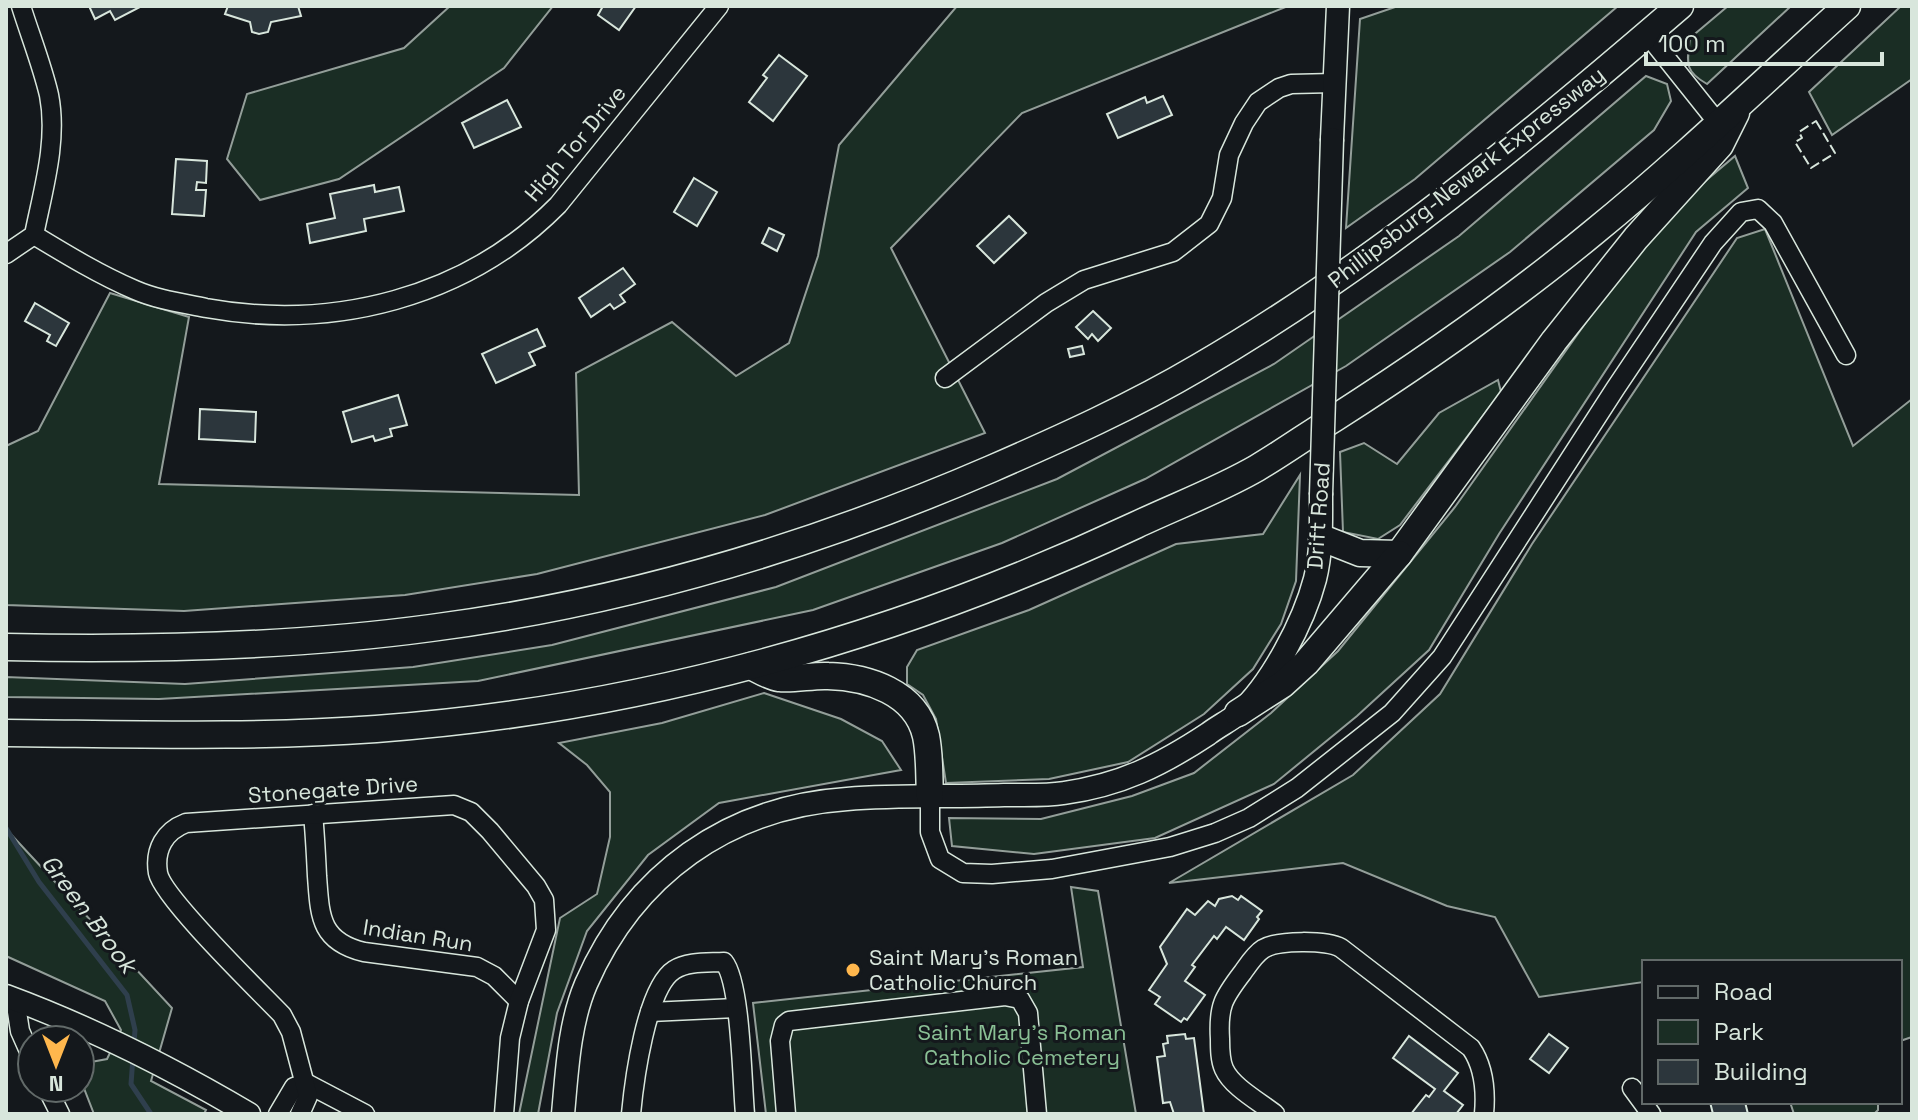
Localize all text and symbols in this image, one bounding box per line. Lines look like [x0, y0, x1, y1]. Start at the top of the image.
scale bar [1646, 16, 1882, 66]
text: 100 m [1658, 28, 1726, 59]
street label: Phillipsburg-Newark Expressway [1322, 60, 1610, 294]
street label: High Tor Drive [518, 79, 632, 207]
street label: Drift Road [1300, 461, 1336, 571]
street label: Stonegate Drive [247, 769, 419, 809]
water label: Green Brook [35, 848, 146, 982]
street label: Indian Run [361, 912, 475, 958]
place label: Saint Mary's Roman Catholic Church [869, 943, 1078, 996]
legend [1642, 960, 1902, 1104]
marker: Saint Mary's Roman Catholic Church [844, 961, 862, 979]
text: Road [1714, 976, 1773, 1007]
text: Park [1714, 1016, 1764, 1047]
park label: Saint Mary's Roman Catholic Cemetery [917, 1018, 1127, 1071]
north arrow [16, 1024, 96, 1104]
text: Building [1714, 1056, 1808, 1087]
text: N [49, 1070, 63, 1098]

